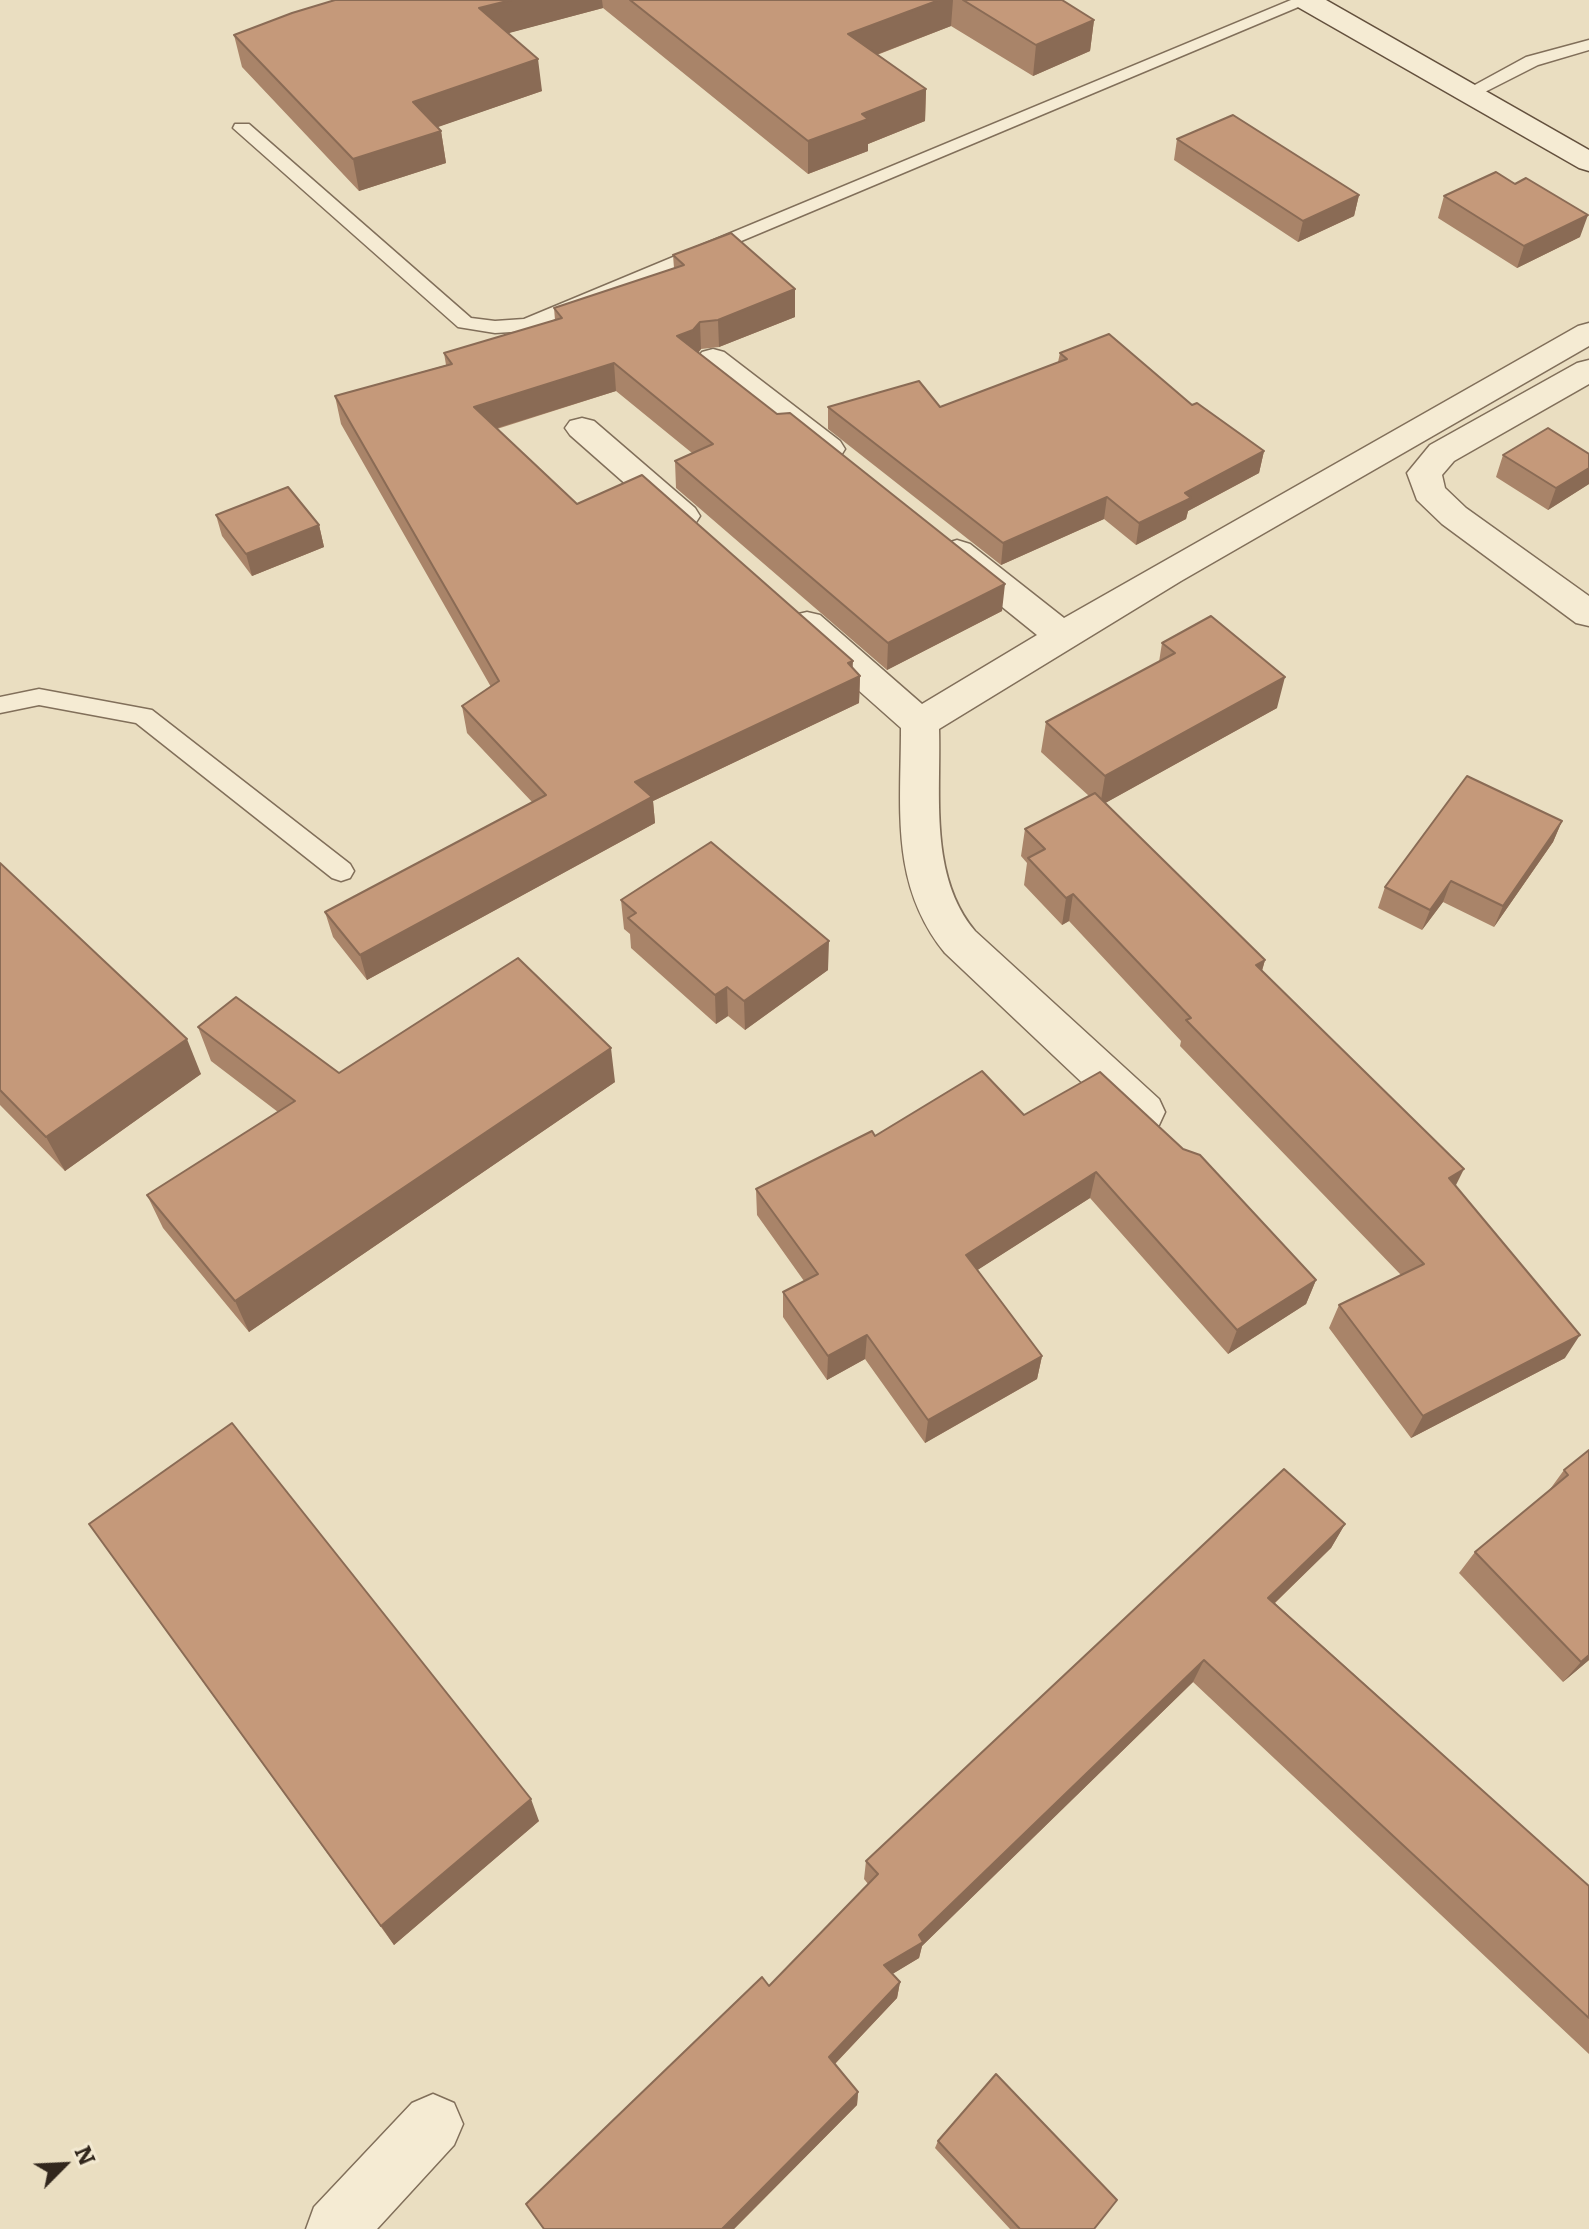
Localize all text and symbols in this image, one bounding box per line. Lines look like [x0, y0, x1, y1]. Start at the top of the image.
north arrow [24, 2125, 104, 2205]
text: N [68, 2140, 105, 2170]

